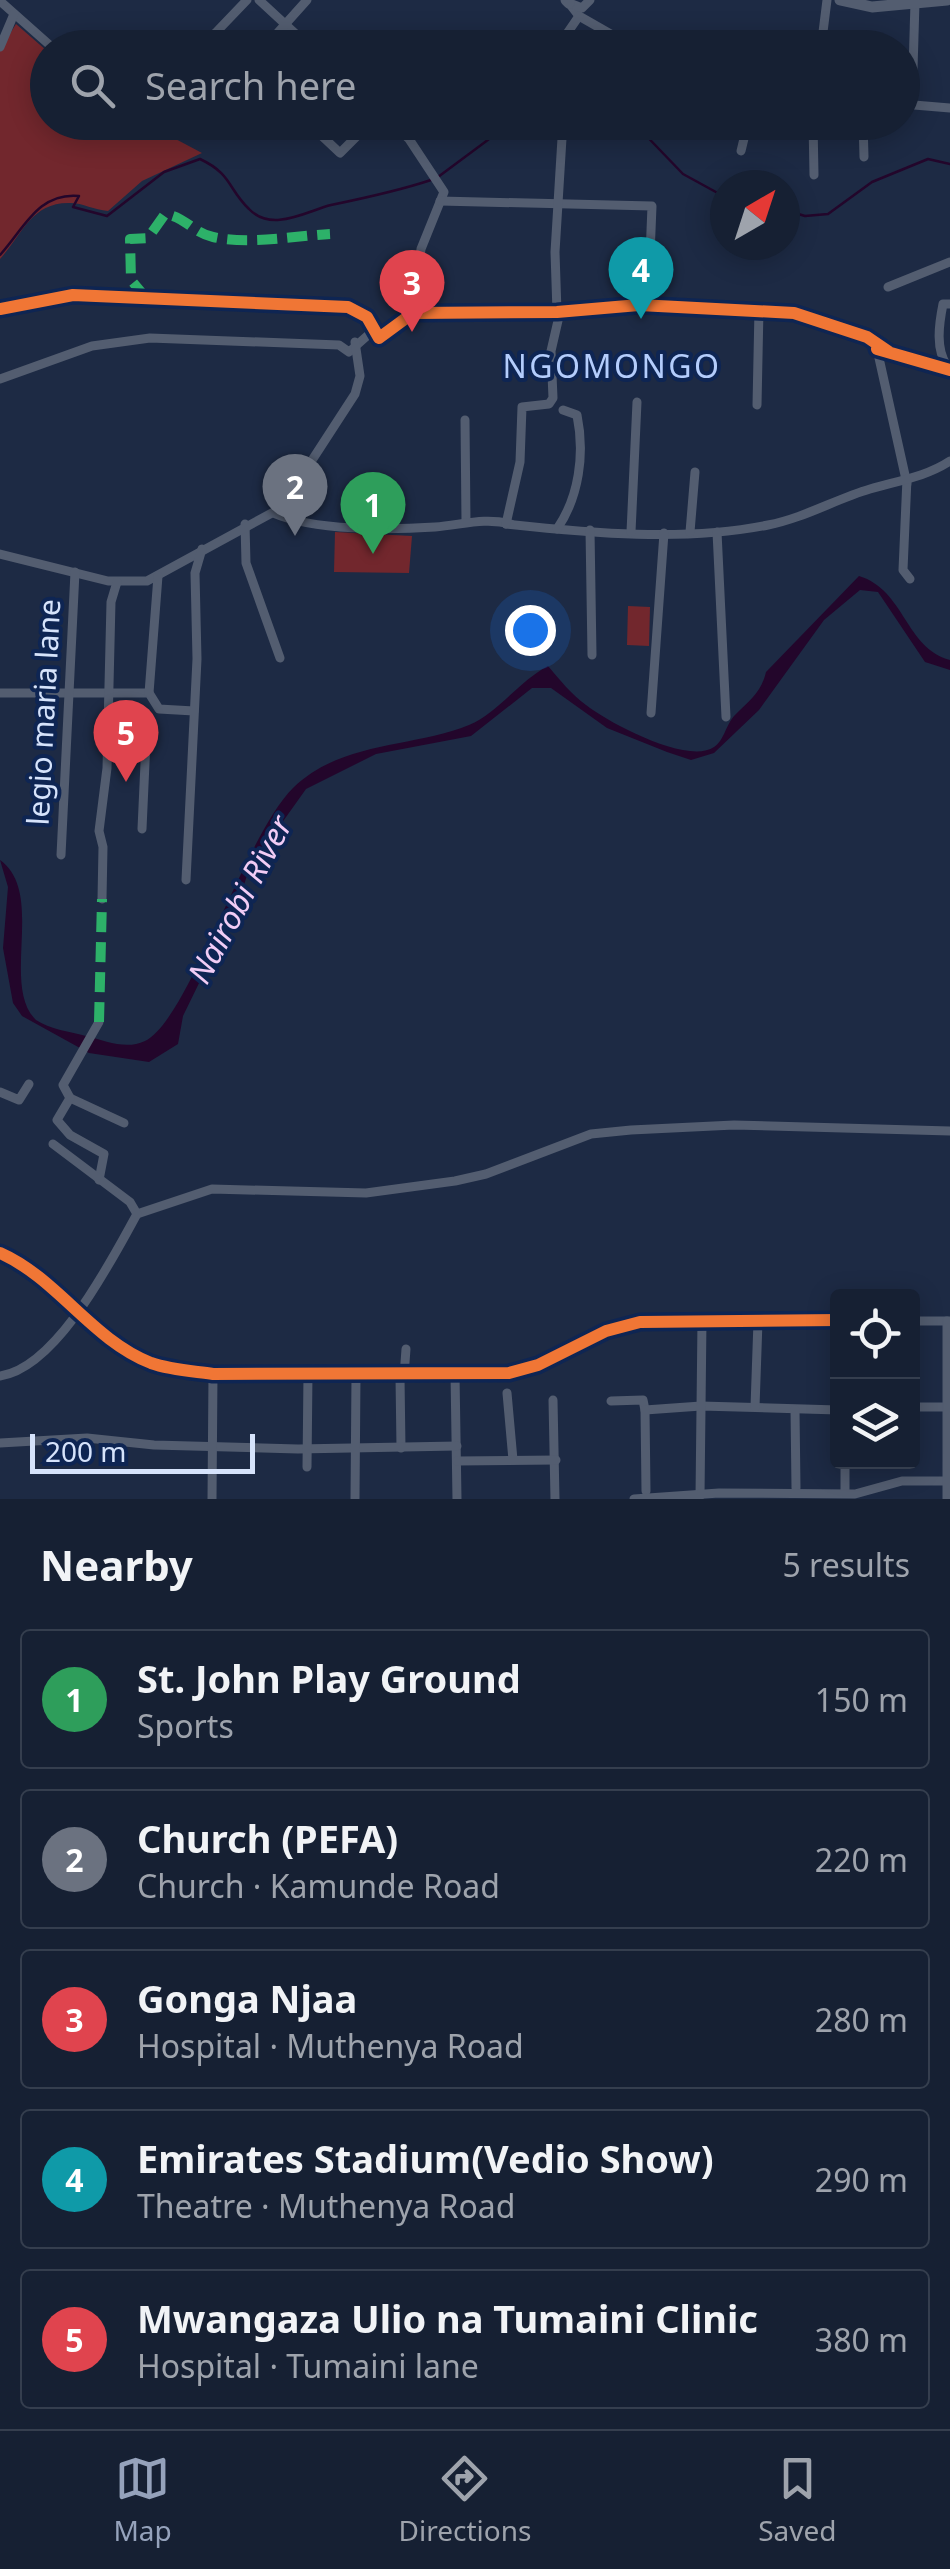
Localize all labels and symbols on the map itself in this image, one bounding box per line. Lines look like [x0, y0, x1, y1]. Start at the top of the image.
north arrow [710, 170, 800, 260]
pin: 4 [608, 236, 674, 319]
pin: 3 [380, 250, 444, 332]
district label: NGOMONGO [502, 344, 722, 387]
pin: 2 [262, 454, 328, 536]
pin: 1 [340, 472, 406, 554]
street label: legio maria lane [17, 598, 69, 826]
your location [505, 605, 556, 656]
pin: 5 [94, 700, 158, 782]
water label: Nairobi River [177, 806, 302, 991]
scale bar [30, 1429, 255, 1473]

